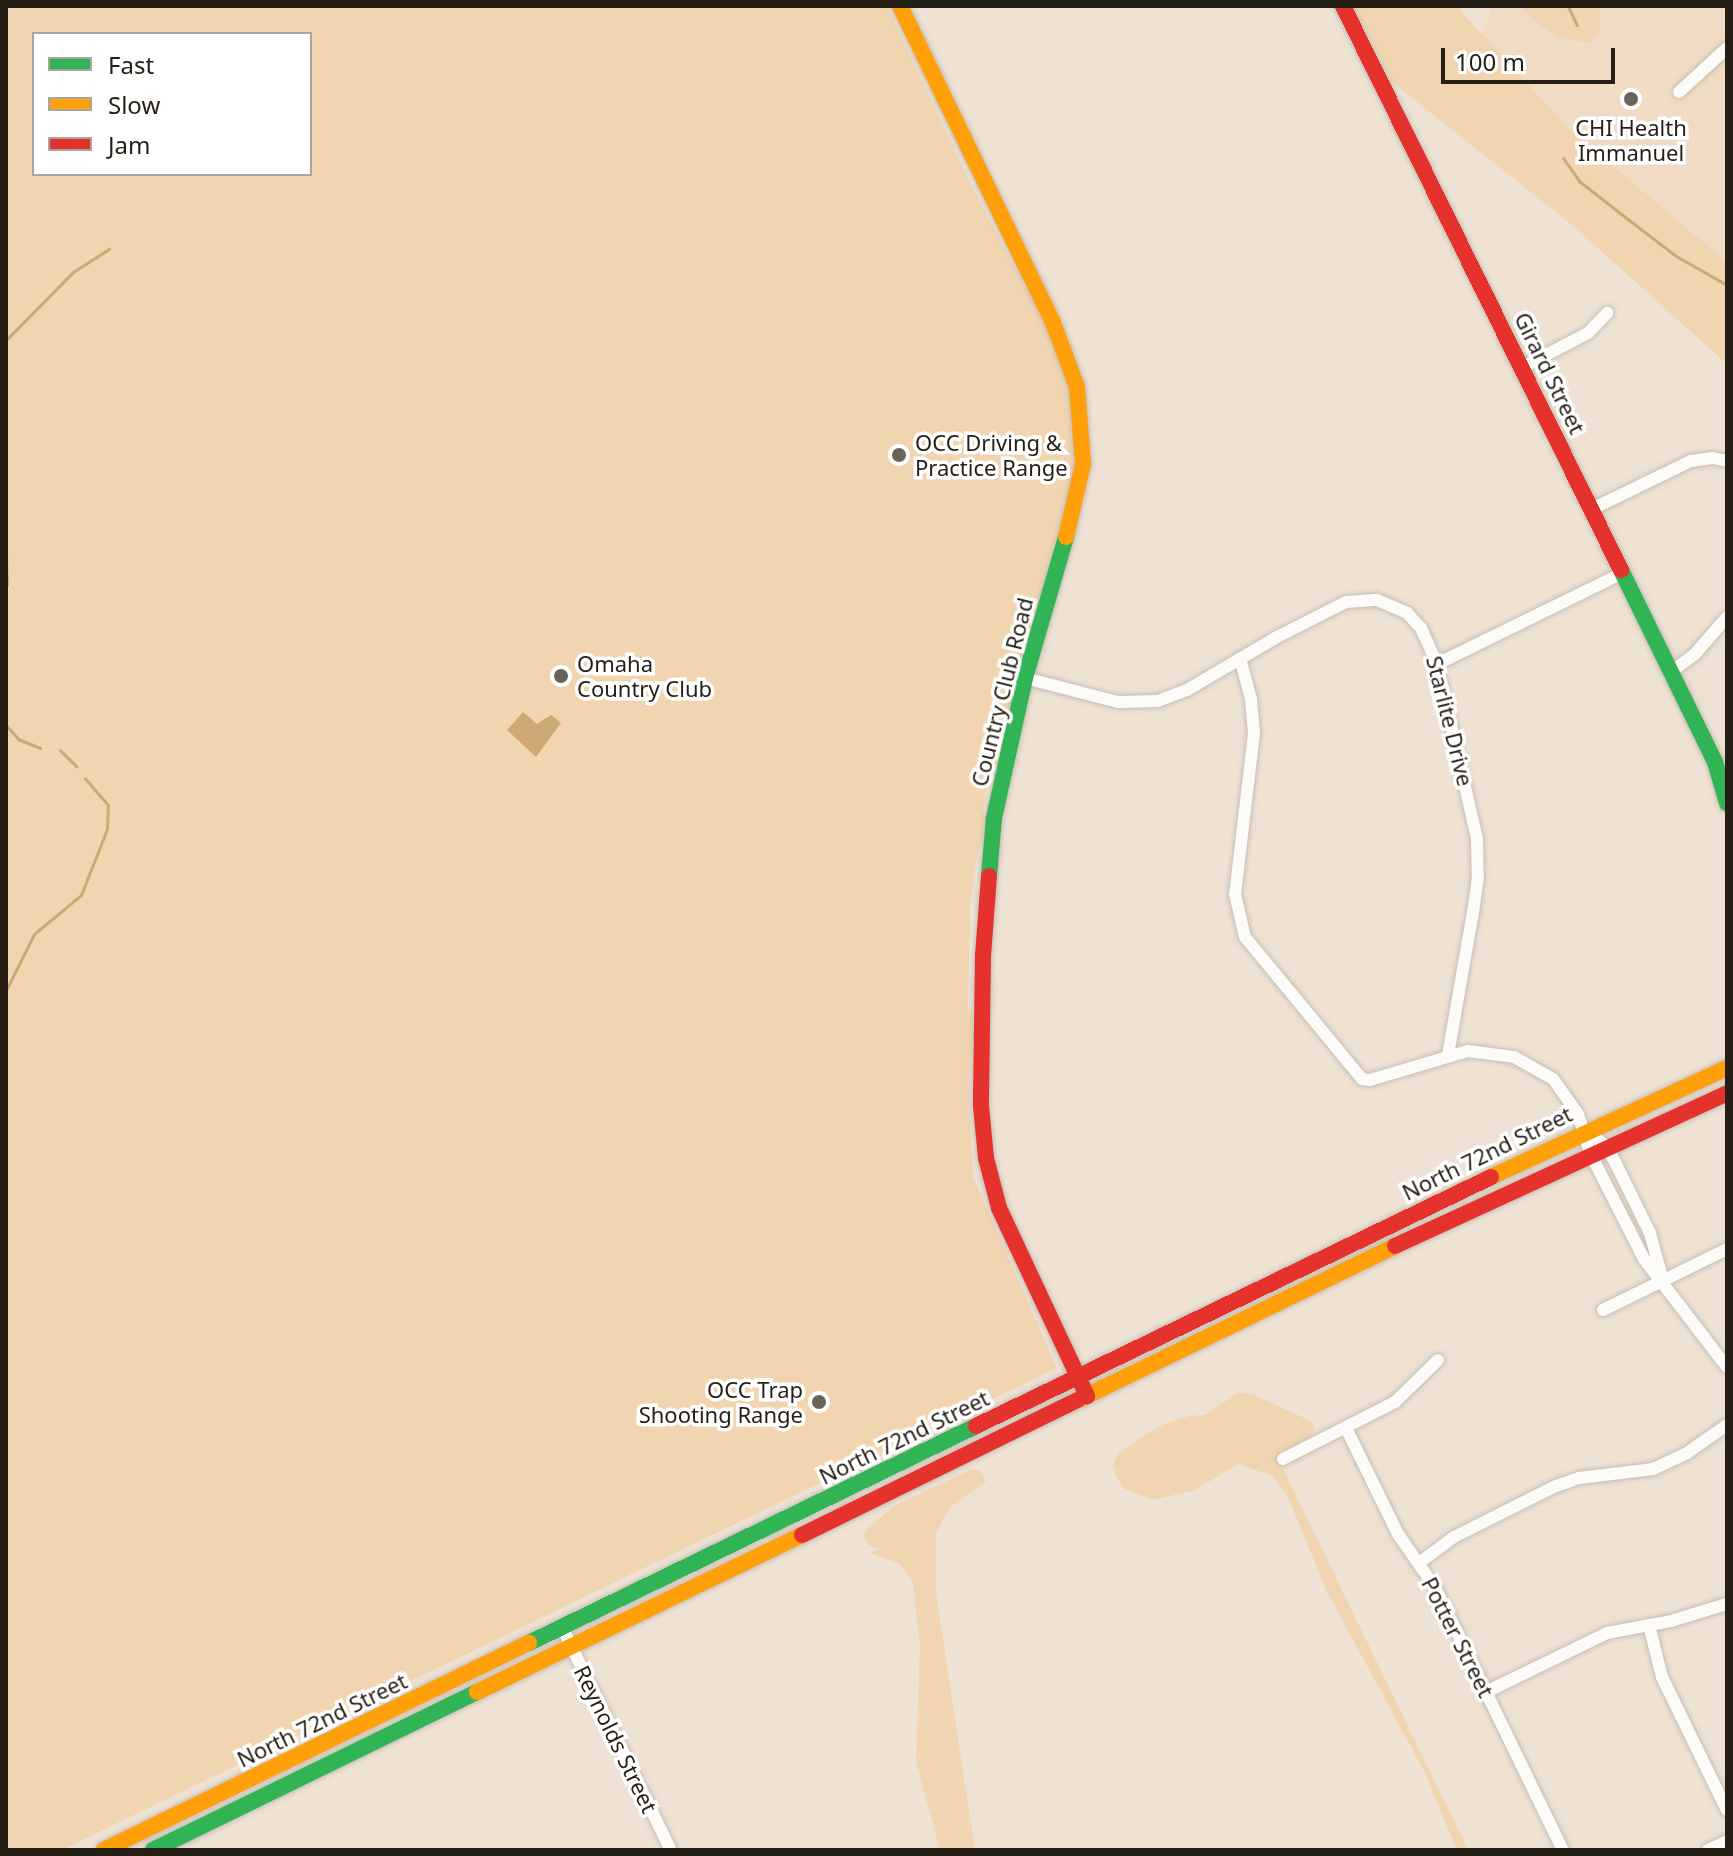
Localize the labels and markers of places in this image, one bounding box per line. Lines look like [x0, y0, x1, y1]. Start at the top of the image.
marker: CHI Health Immanuel [1620, 88, 1642, 110]
place label: CHI Health Immanuel [1575, 114, 1687, 166]
place label: OCC Driving & Practice Range [915, 429, 1068, 480]
marker: OCC Driving & Practice Range [890, 446, 908, 464]
place label: Omaha Country Club [577, 650, 712, 702]
marker: Omaha Country Club [552, 667, 570, 685]
place label: OCC Trap Shooting Range [639, 1376, 803, 1428]
marker: OCC Trap Shooting Range [810, 1393, 828, 1411]

